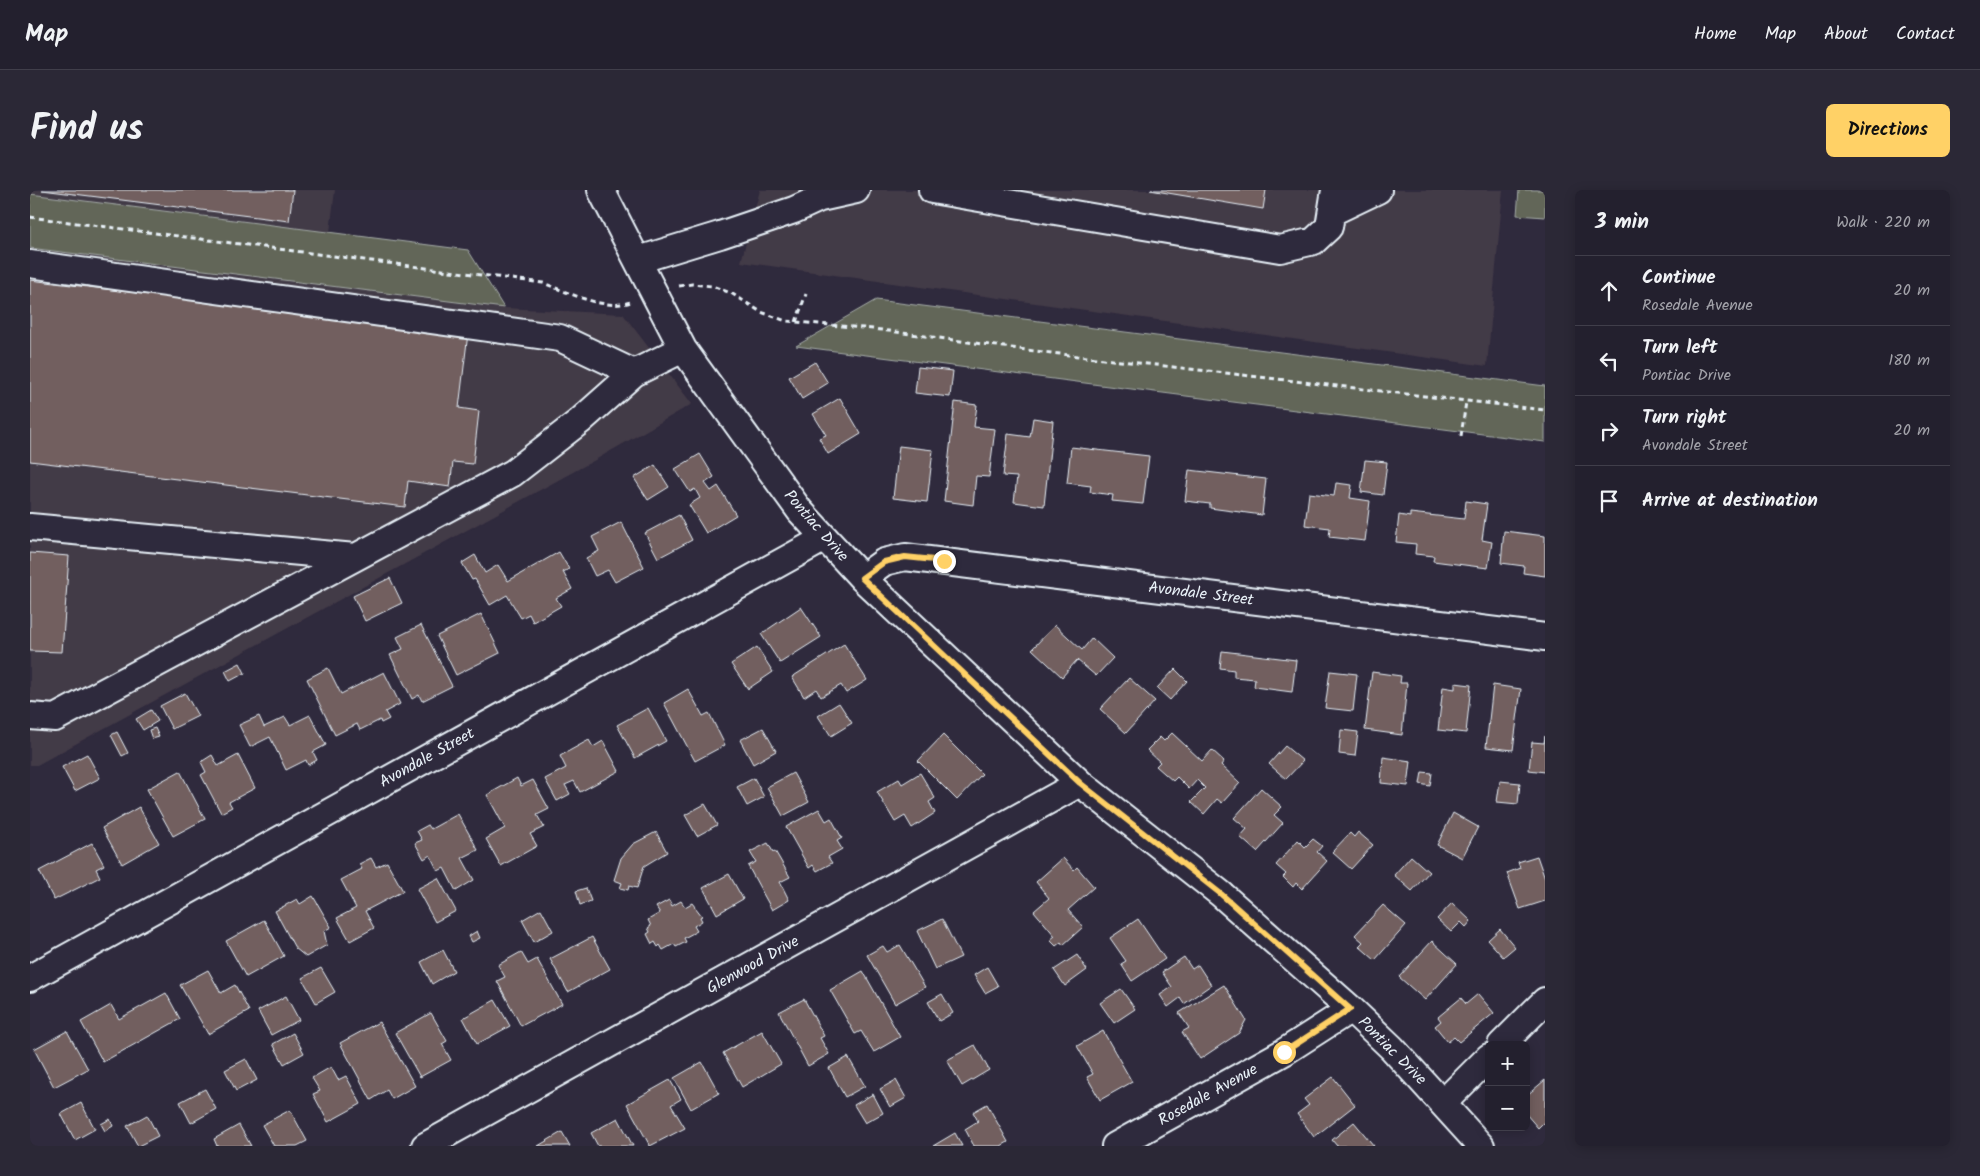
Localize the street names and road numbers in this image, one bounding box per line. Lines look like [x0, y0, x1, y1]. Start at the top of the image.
street label: Pontiac Drive [777, 484, 855, 568]
street label: Avondale Street [1147, 575, 1256, 613]
street label: Avondale Street [375, 721, 480, 795]
street label: Glenwood Drive [702, 929, 804, 1001]
street label: Pontiac Drive [1352, 1011, 1432, 1091]
street label: Rosedale Avenue [1154, 1057, 1262, 1133]

